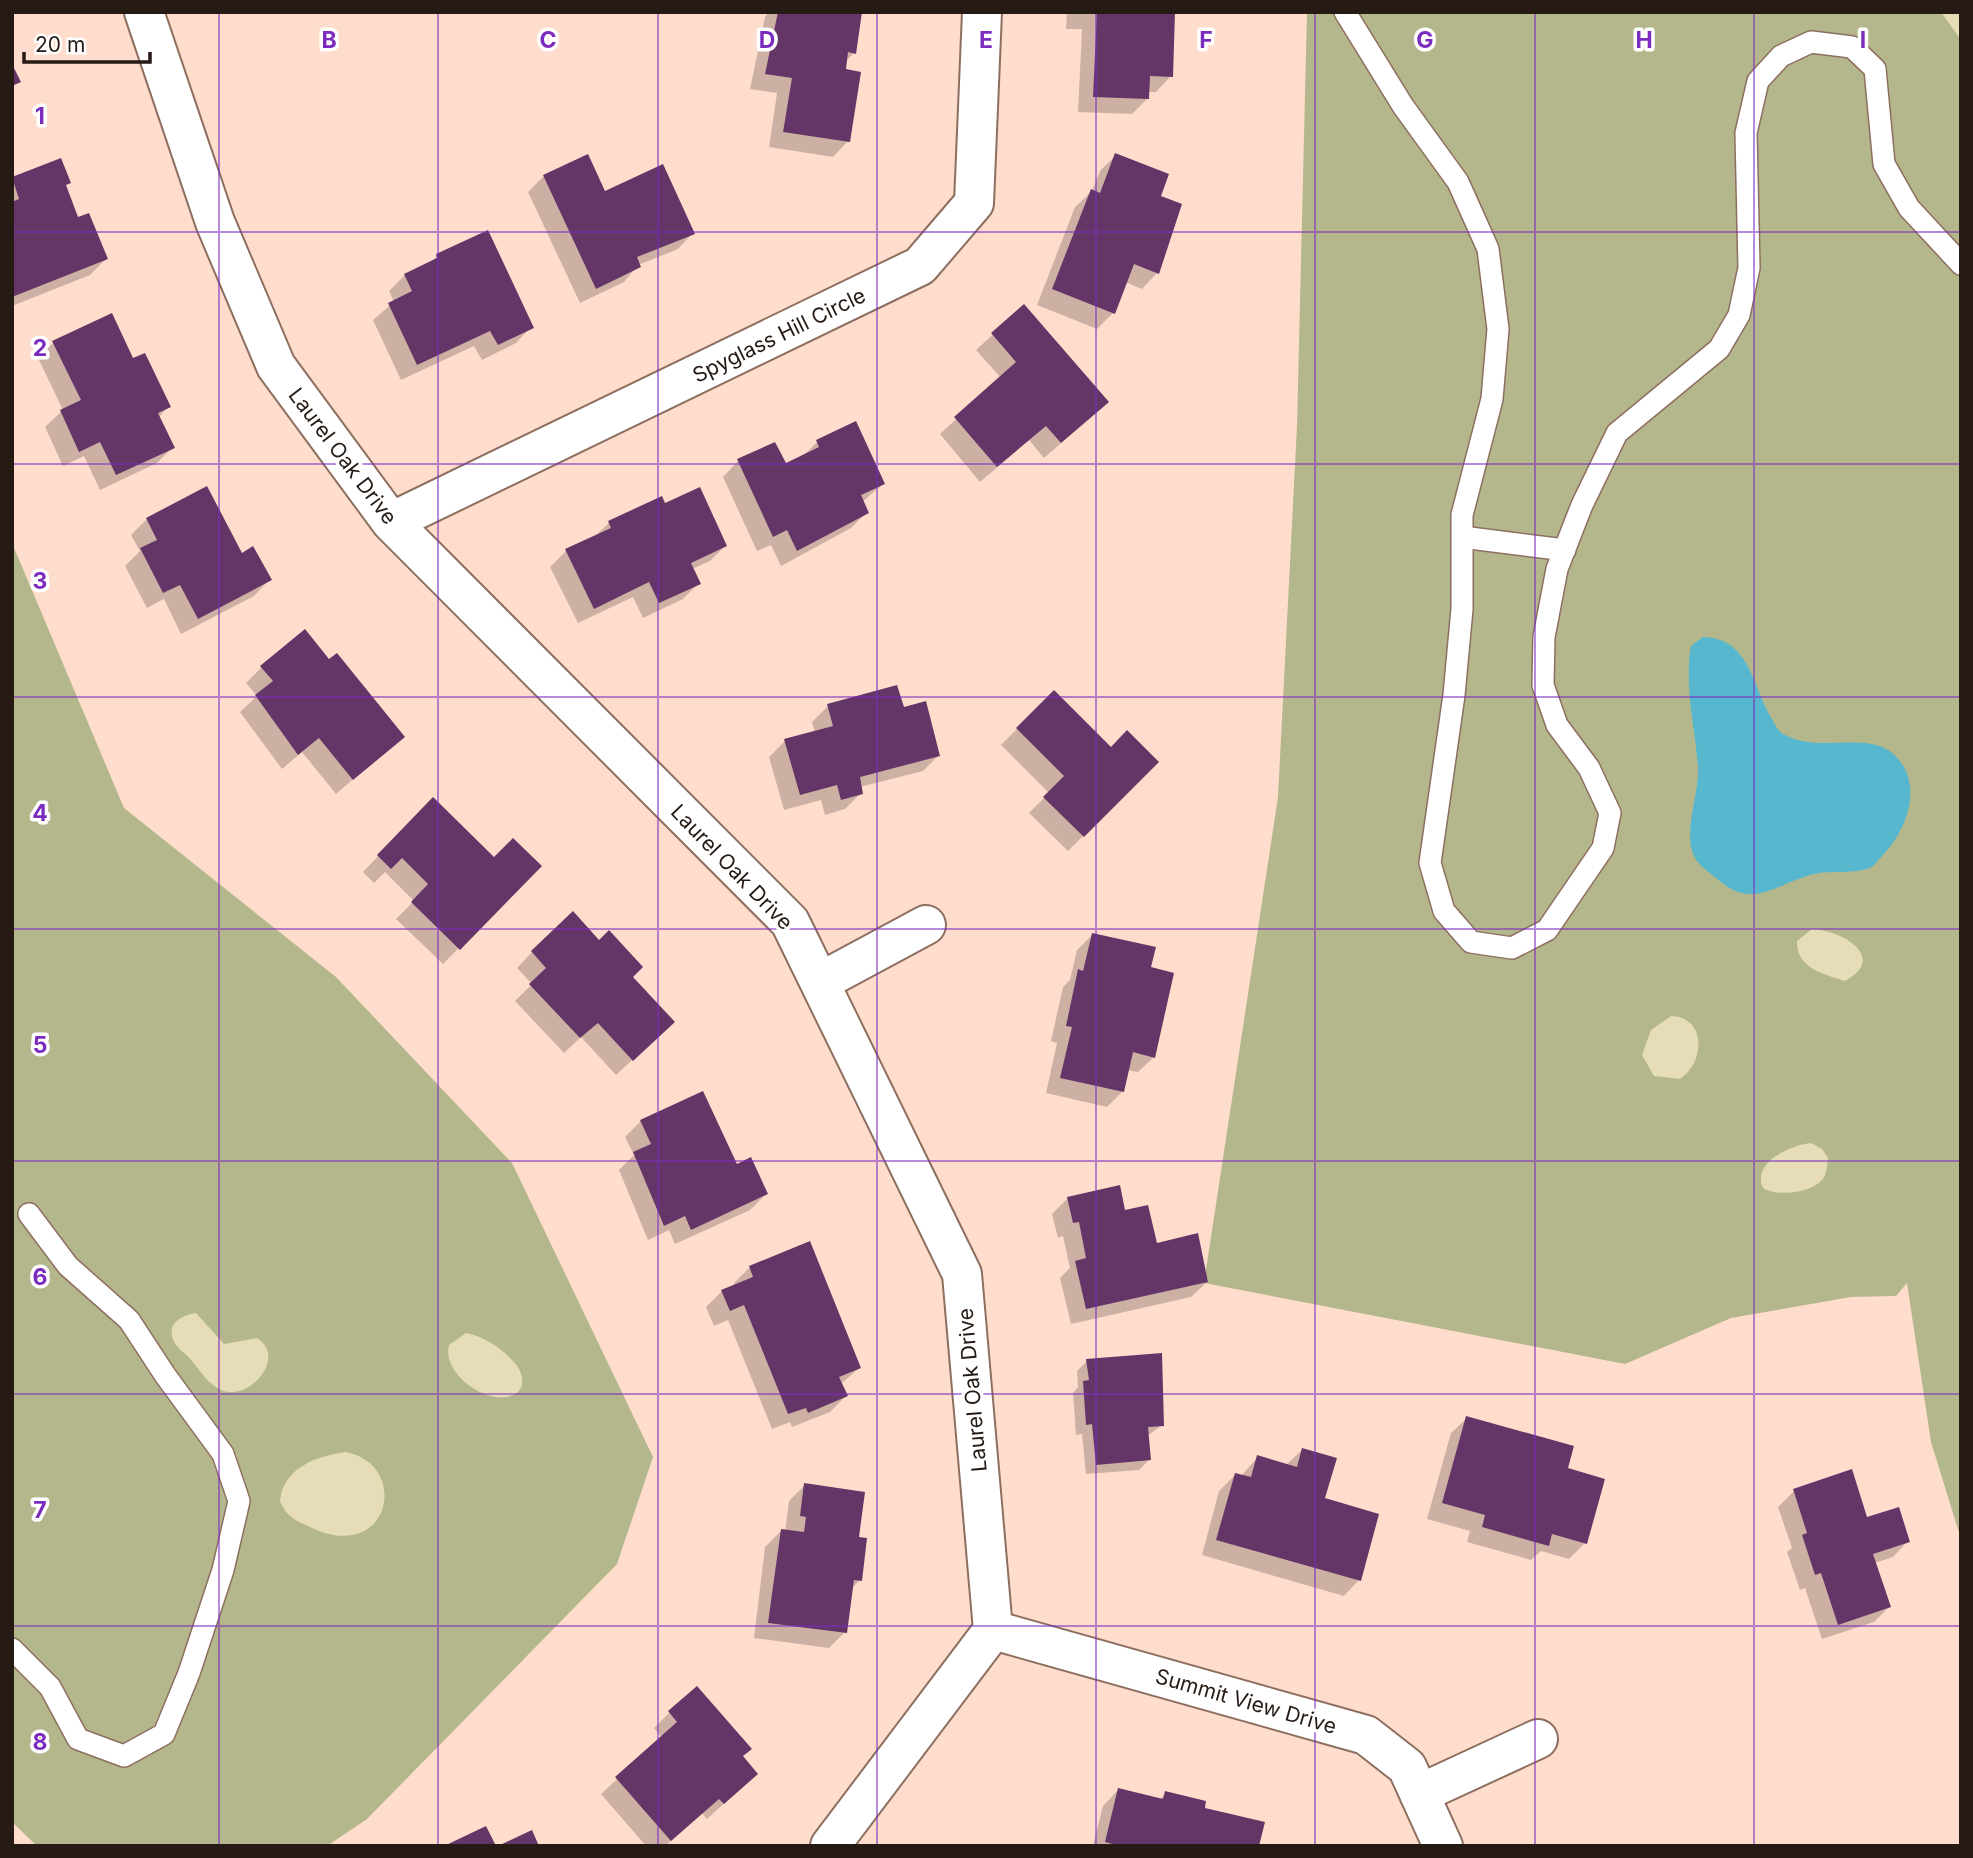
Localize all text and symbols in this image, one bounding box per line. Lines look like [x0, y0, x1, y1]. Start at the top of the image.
scale bar [24, 21, 150, 65]
text: B [321, 26, 337, 54]
text: C [539, 26, 557, 54]
text: D [759, 26, 775, 54]
text: E [979, 26, 993, 54]
text: F [1199, 26, 1213, 54]
text: G [1416, 26, 1434, 54]
text: H [1635, 26, 1653, 54]
text: I [1860, 26, 1866, 54]
text: 20 m [35, 32, 85, 57]
text: 1 [35, 102, 45, 130]
street label: Spyglass Hill Circle [688, 282, 870, 388]
text: 2 [33, 334, 47, 362]
street label: Laurel Oak Drive [284, 383, 402, 529]
text: 3 [33, 567, 47, 595]
text: 4 [32, 799, 48, 827]
street label: Laurel Oak Drive [666, 799, 798, 935]
text: 5 [33, 1031, 47, 1059]
text: 6 [33, 1263, 47, 1291]
street label: Laurel Oak Drive [952, 1307, 992, 1473]
text: 7 [33, 1496, 47, 1524]
street label: Summit View Drive [1153, 1663, 1339, 1739]
text: 8 [33, 1728, 47, 1756]

